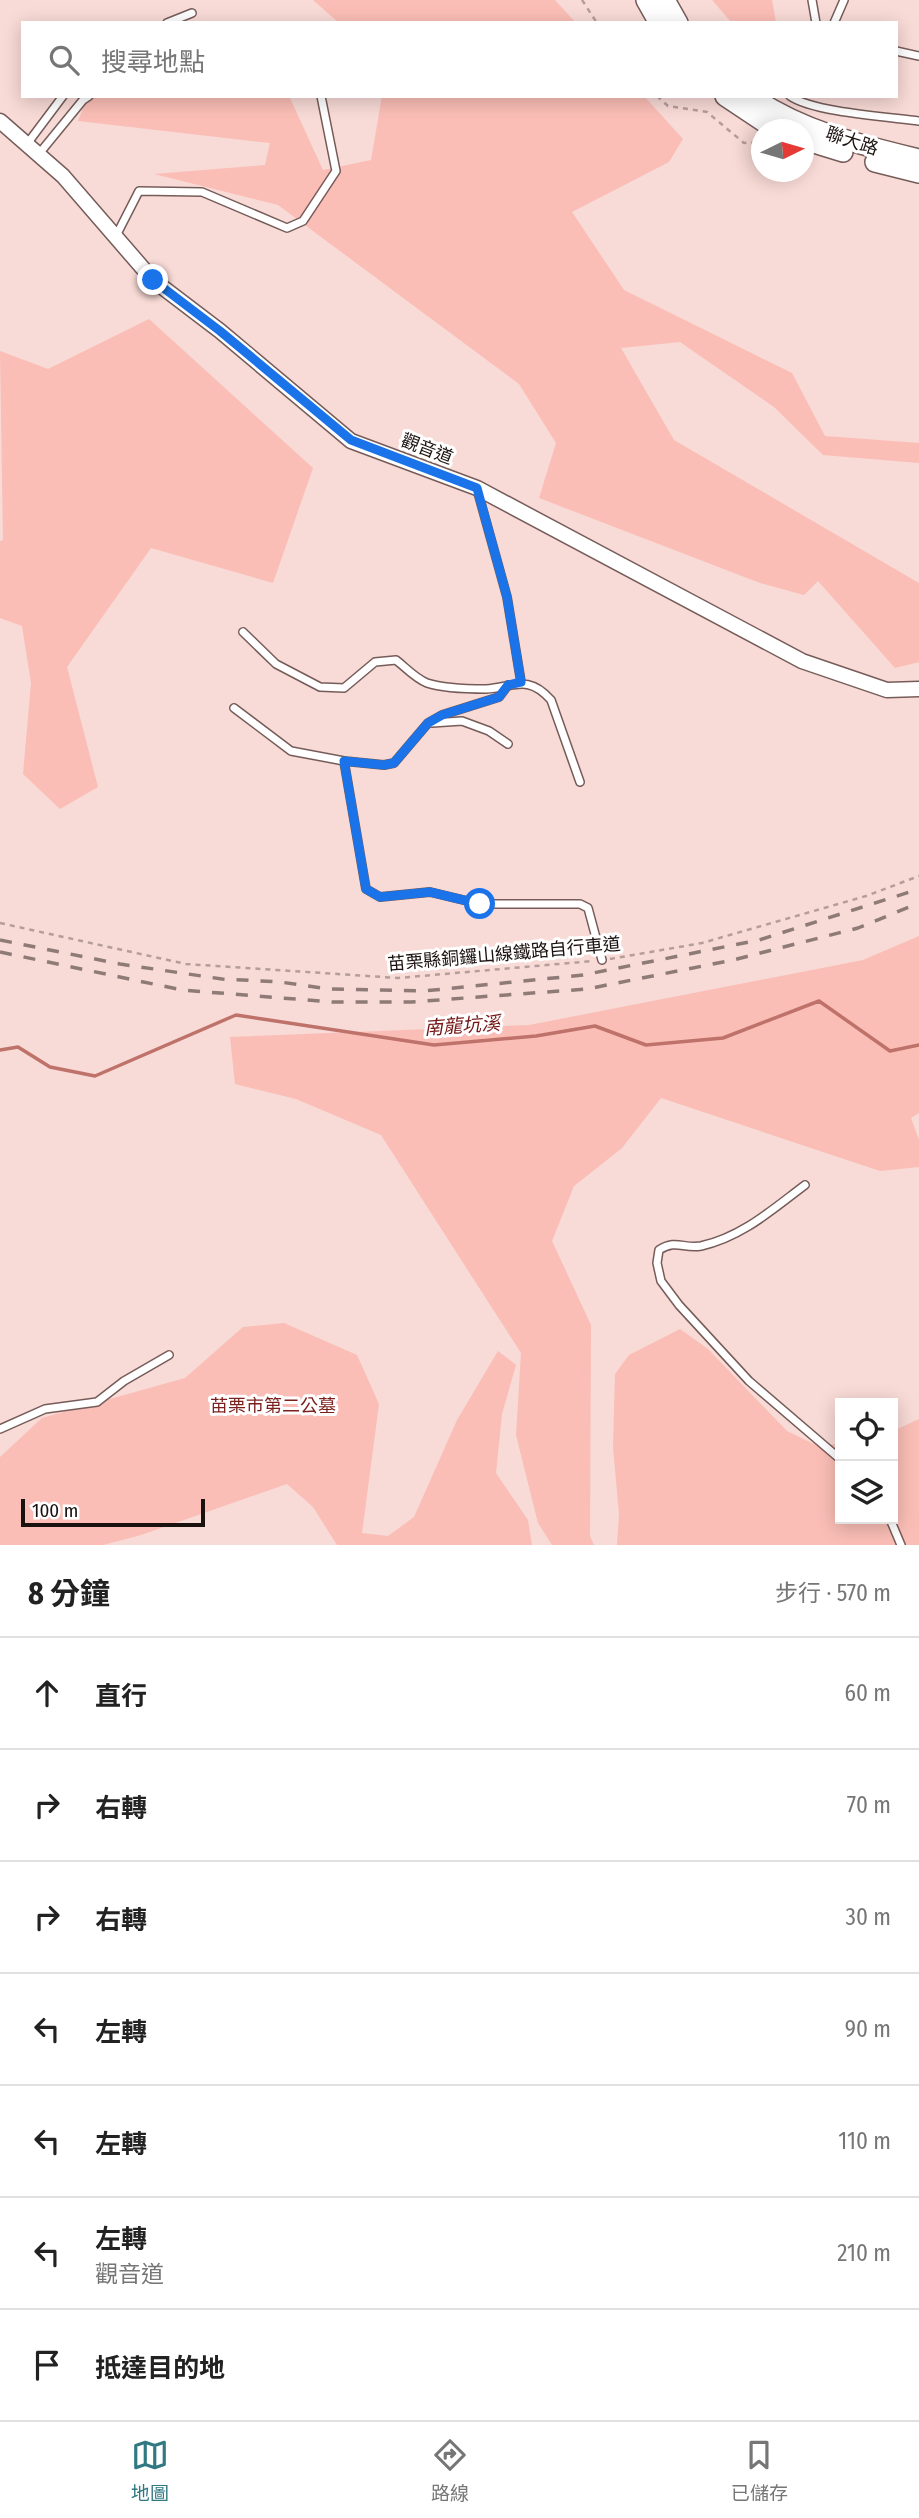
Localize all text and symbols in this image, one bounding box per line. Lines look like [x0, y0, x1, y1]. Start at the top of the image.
search box [21, 21, 898, 98]
icon: search [45, 41, 83, 79]
text: 搜尋地點 [101, 47, 205, 78]
north arrow [751, 119, 814, 182]
street label: 聯大路 [823, 122, 881, 160]
route end [137, 264, 168, 295]
street label: 觀音道 [398, 429, 456, 469]
route start [464, 888, 495, 919]
street label: 苗栗縣銅鑼山線鐵路自行車道 [386, 933, 622, 975]
water label: 南龍坑溪 [423, 1011, 504, 1040]
park label: 苗栗市第二公墓 [210, 1395, 336, 1417]
map controls [835, 1398, 898, 1524]
button: locate [835, 1398, 898, 1461]
button: layers [835, 1461, 898, 1524]
scale bar [21, 1496, 205, 1528]
text: 100 m [32, 1499, 78, 1522]
text: 8 分鐘 [28, 1576, 110, 1612]
text: 步行 · 570 m [775, 1579, 891, 1607]
icon: ahead [28, 1674, 66, 1712]
text: 60 m [845, 1679, 891, 1707]
text: 直行 [95, 1681, 147, 1712]
icon: right [28, 1786, 66, 1824]
text: 70 m [847, 1791, 891, 1819]
text: 右轉 [95, 1793, 147, 1824]
icon: right [28, 1898, 66, 1936]
text: 30 m [846, 1903, 891, 1931]
text: 右轉 [95, 1905, 147, 1936]
icon: left [28, 2010, 66, 2048]
text: 90 m [845, 2015, 891, 2043]
text: 左轉 [95, 2017, 147, 2048]
icon: left [28, 2122, 66, 2160]
text: 110 m [838, 2127, 891, 2155]
text: 左轉 [95, 2129, 147, 2160]
text: 左轉 [95, 2224, 147, 2255]
icon: left [28, 2234, 66, 2272]
text: 210 m [837, 2239, 891, 2267]
text: 觀音道 [95, 2260, 164, 2288]
icon: arrive [28, 2346, 66, 2384]
text: 抵達目的地 [95, 2353, 225, 2384]
tab: 地圖 [131, 2436, 169, 2505]
tab: 路線 [431, 2436, 469, 2505]
tab: 已儲存 [731, 2436, 788, 2505]

